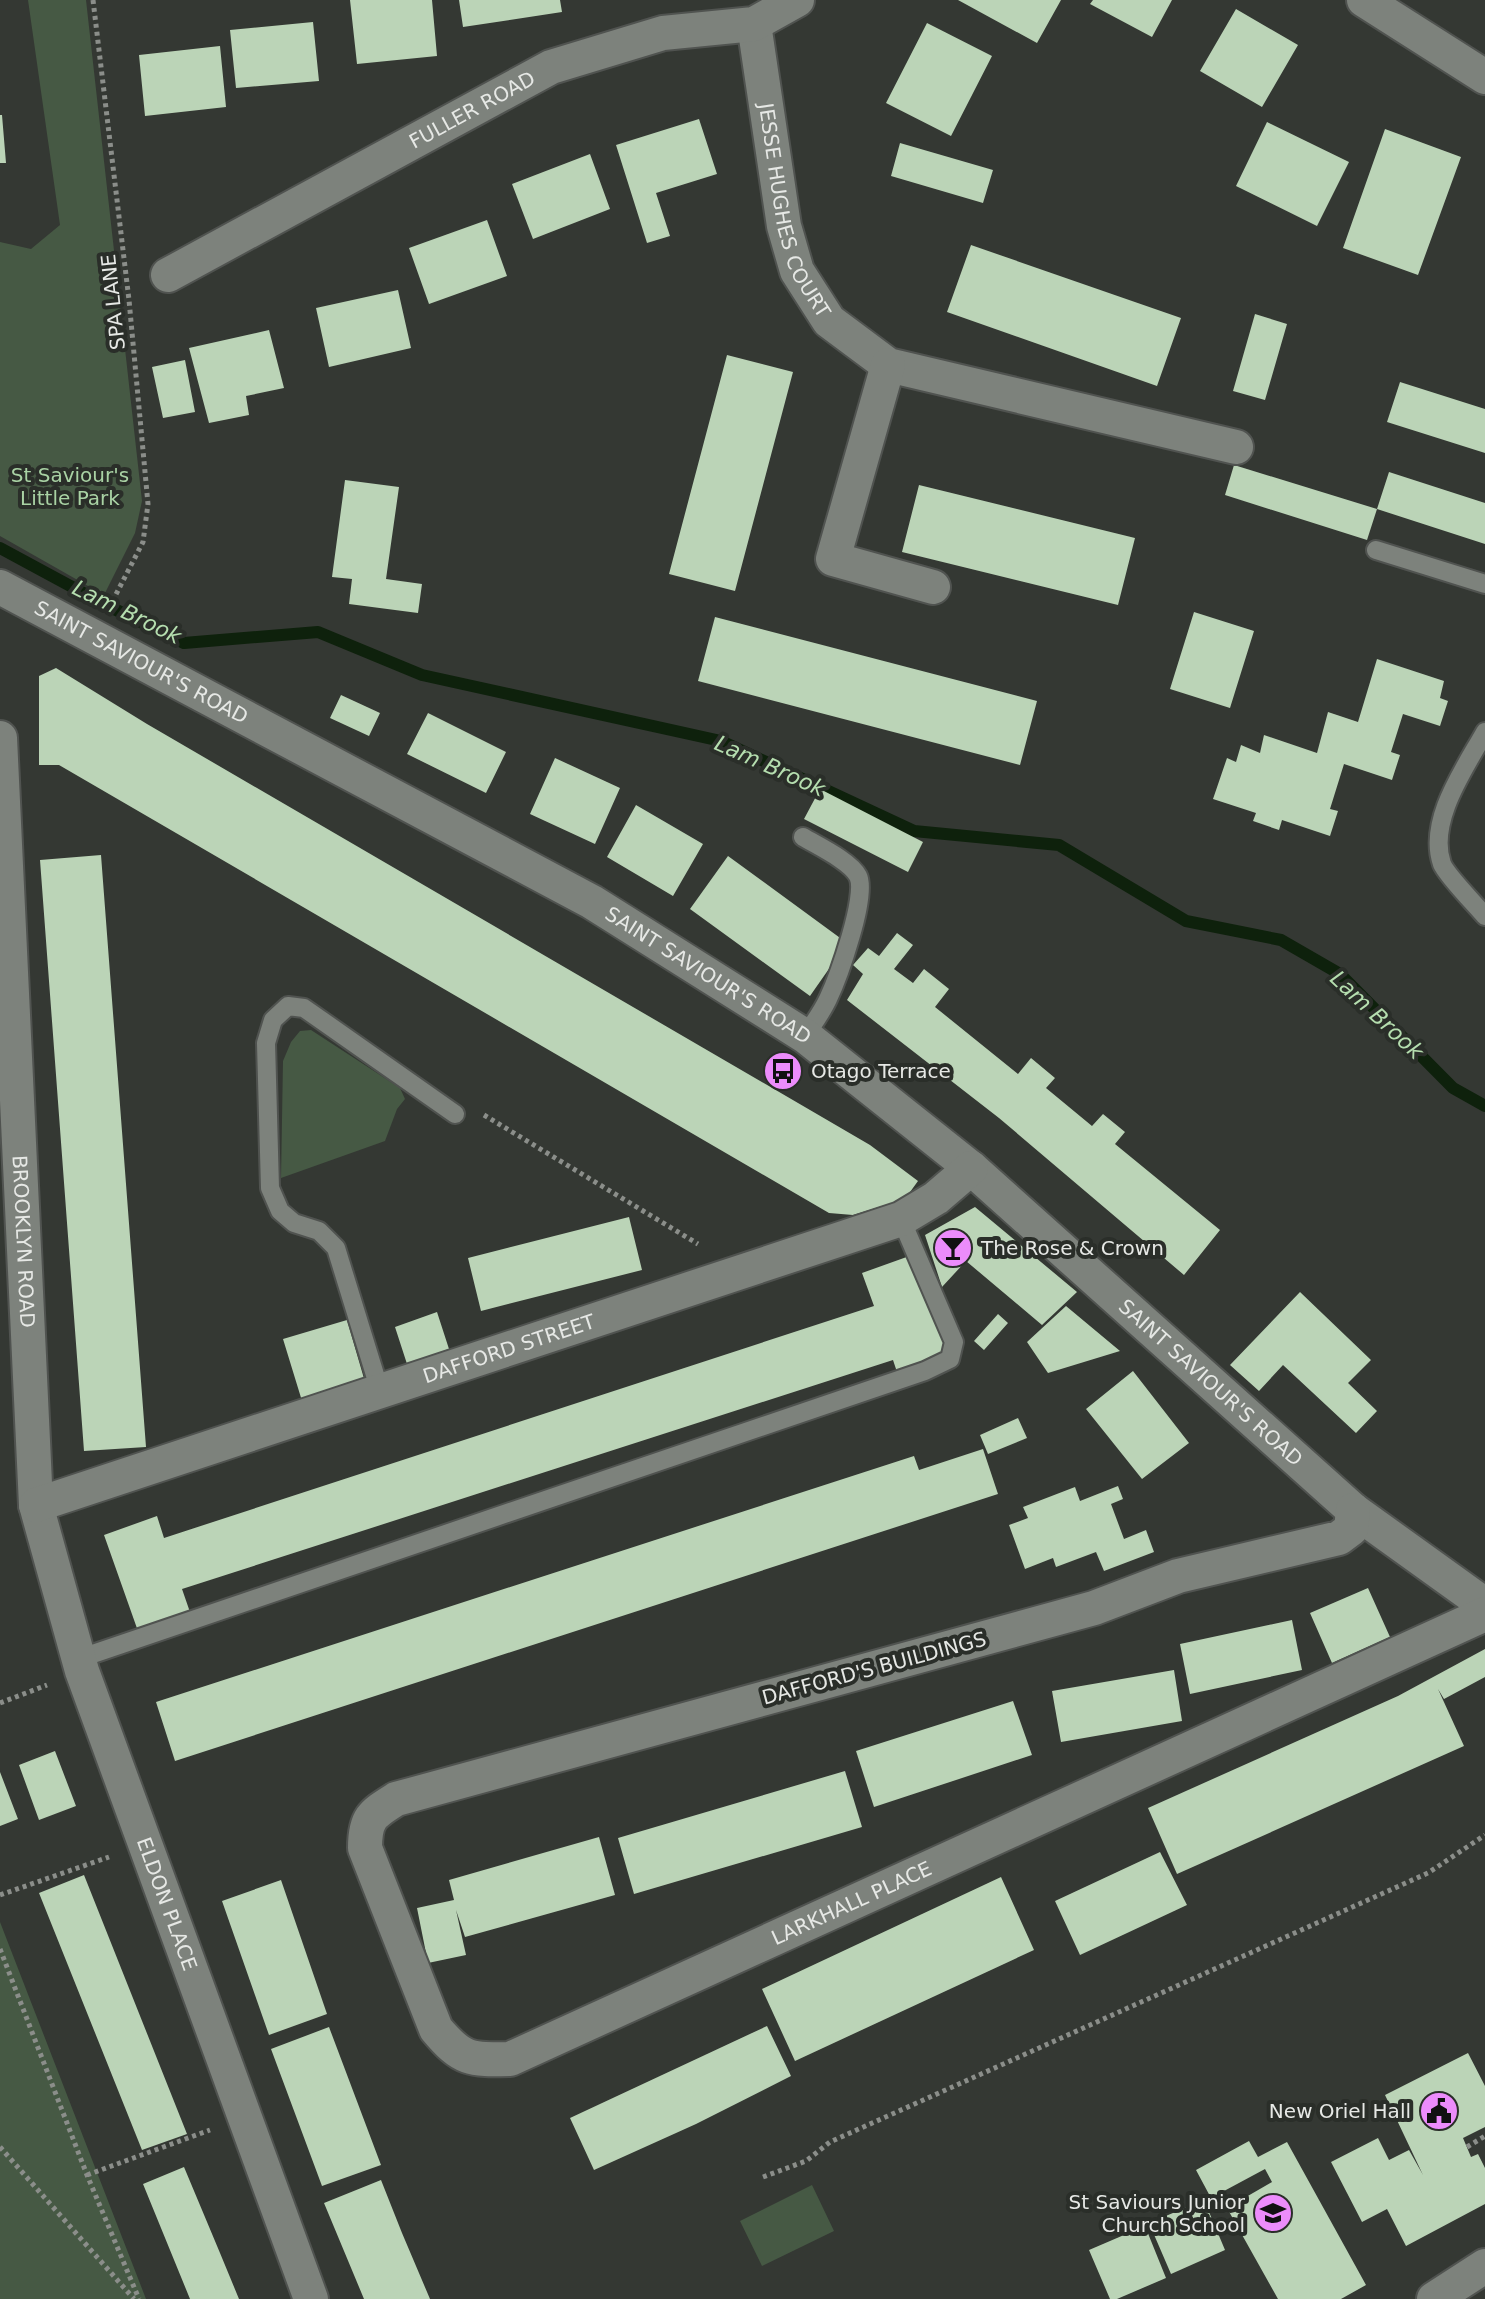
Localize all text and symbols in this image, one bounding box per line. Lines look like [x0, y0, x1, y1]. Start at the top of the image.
street label: FULLER ROAD [405, 66, 539, 154]
street label: JESSE HUGHES COURT [754, 99, 836, 323]
street label: SPA LANE [96, 253, 130, 351]
park label: St Saviour's Little Park [11, 463, 129, 510]
water label: Lam Brook [69, 575, 187, 650]
street label: SAINT SAVIOUR'S ROAD [30, 596, 252, 729]
water label: Lam Brook [711, 731, 830, 802]
street label: SAINT SAVIOUR'S ROAD [601, 902, 816, 1049]
water label: Lam Brook [1325, 966, 1430, 1065]
bus stop icon: Otago Terrace [762, 1050, 804, 1092]
place label: Otago Terrace [811, 1059, 951, 1083]
street label: BROOKLYN ROAD [8, 1155, 40, 1328]
bar icon: The Rose & Crown [932, 1227, 974, 1269]
place label: The Rose & Crown [980, 1236, 1164, 1260]
street label: SAINT SAVIOUR'S ROAD [1114, 1294, 1308, 1471]
street label: DAFFORD STREET [420, 1309, 599, 1388]
street label: DAFFORD'S BUILDINGS [759, 1626, 989, 1710]
street label: ELDON PLACE [132, 1834, 202, 1974]
street label: LARKHALL PLACE [768, 1856, 935, 1950]
public building icon: New Oriel Hall [1418, 2090, 1460, 2132]
place label: New Oriel Hall [1269, 2099, 1411, 2123]
place label: St Saviours Junior Church School [1069, 2190, 1246, 2237]
school or university icon: St Saviours Junior Church School [1252, 2192, 1294, 2234]

